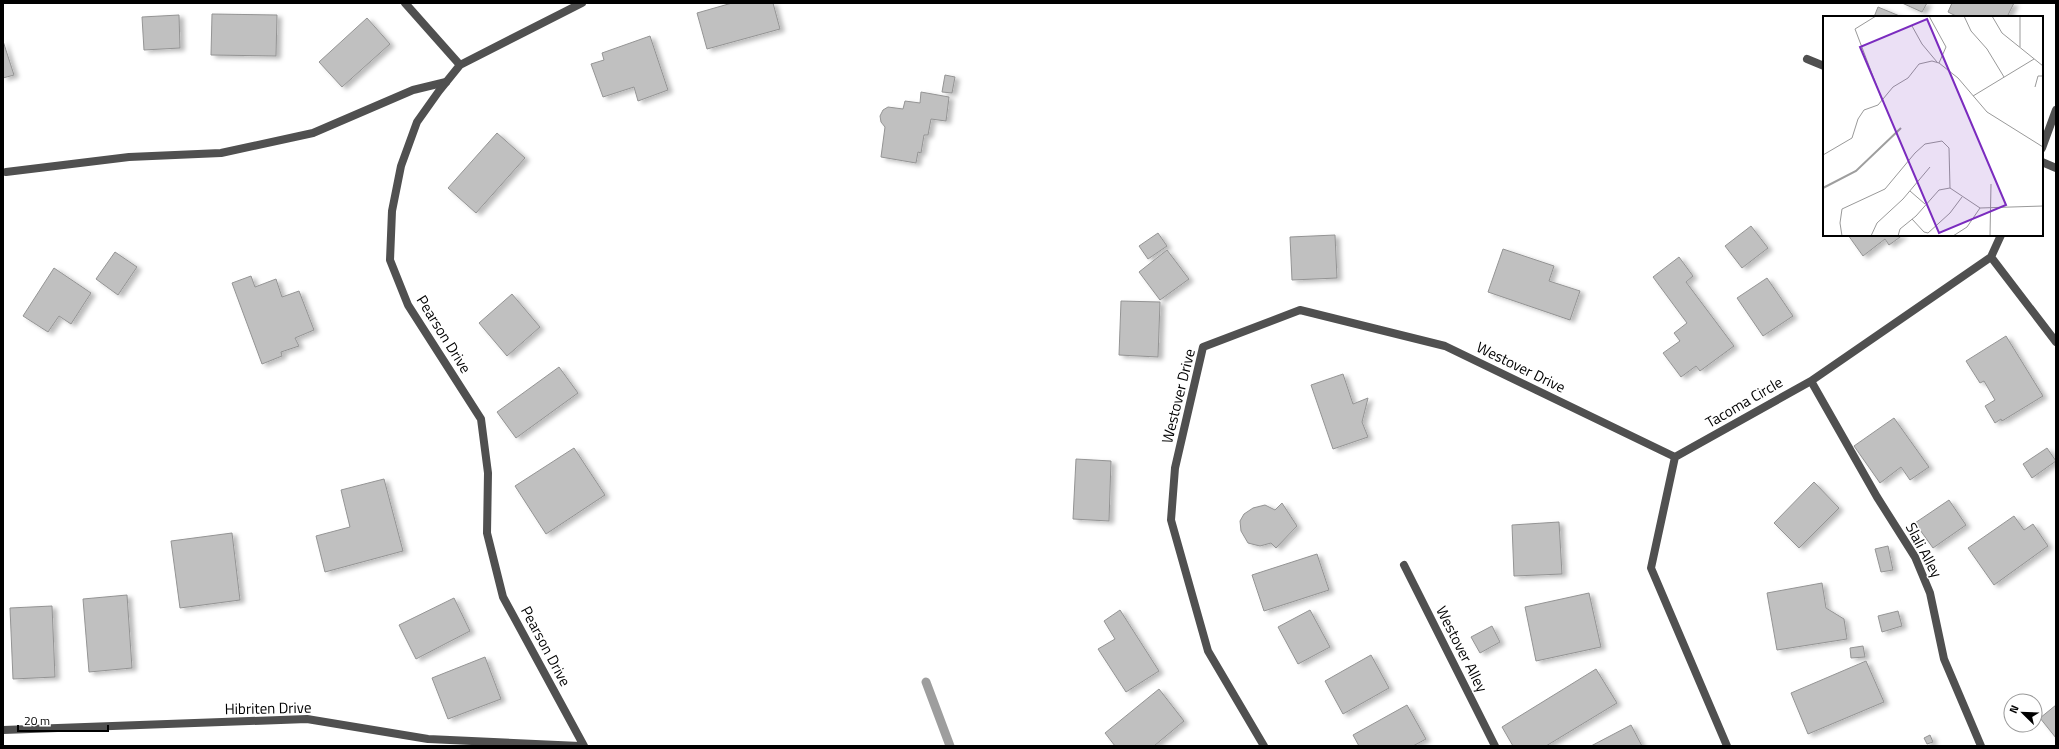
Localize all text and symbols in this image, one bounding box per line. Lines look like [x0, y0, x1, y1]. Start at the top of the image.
inset map [1823, 16, 2043, 236]
street label: Pearson Drive [411, 291, 477, 377]
street label: Westover Drive [1473, 336, 1569, 398]
street label: Westover Drive [1155, 346, 1201, 446]
street label: Tacoma Circle [1701, 371, 1787, 433]
street label: Slali Alley [1900, 518, 1948, 582]
street label: Pearson Drive [515, 602, 577, 690]
street label: Westover Alley [1430, 602, 1494, 696]
north arrow [2003, 693, 2043, 733]
street label: Hibriten Drive [224, 696, 312, 720]
text: N [2005, 702, 2023, 716]
scale bar [18, 707, 108, 733]
text: 20 m [24, 711, 50, 730]

